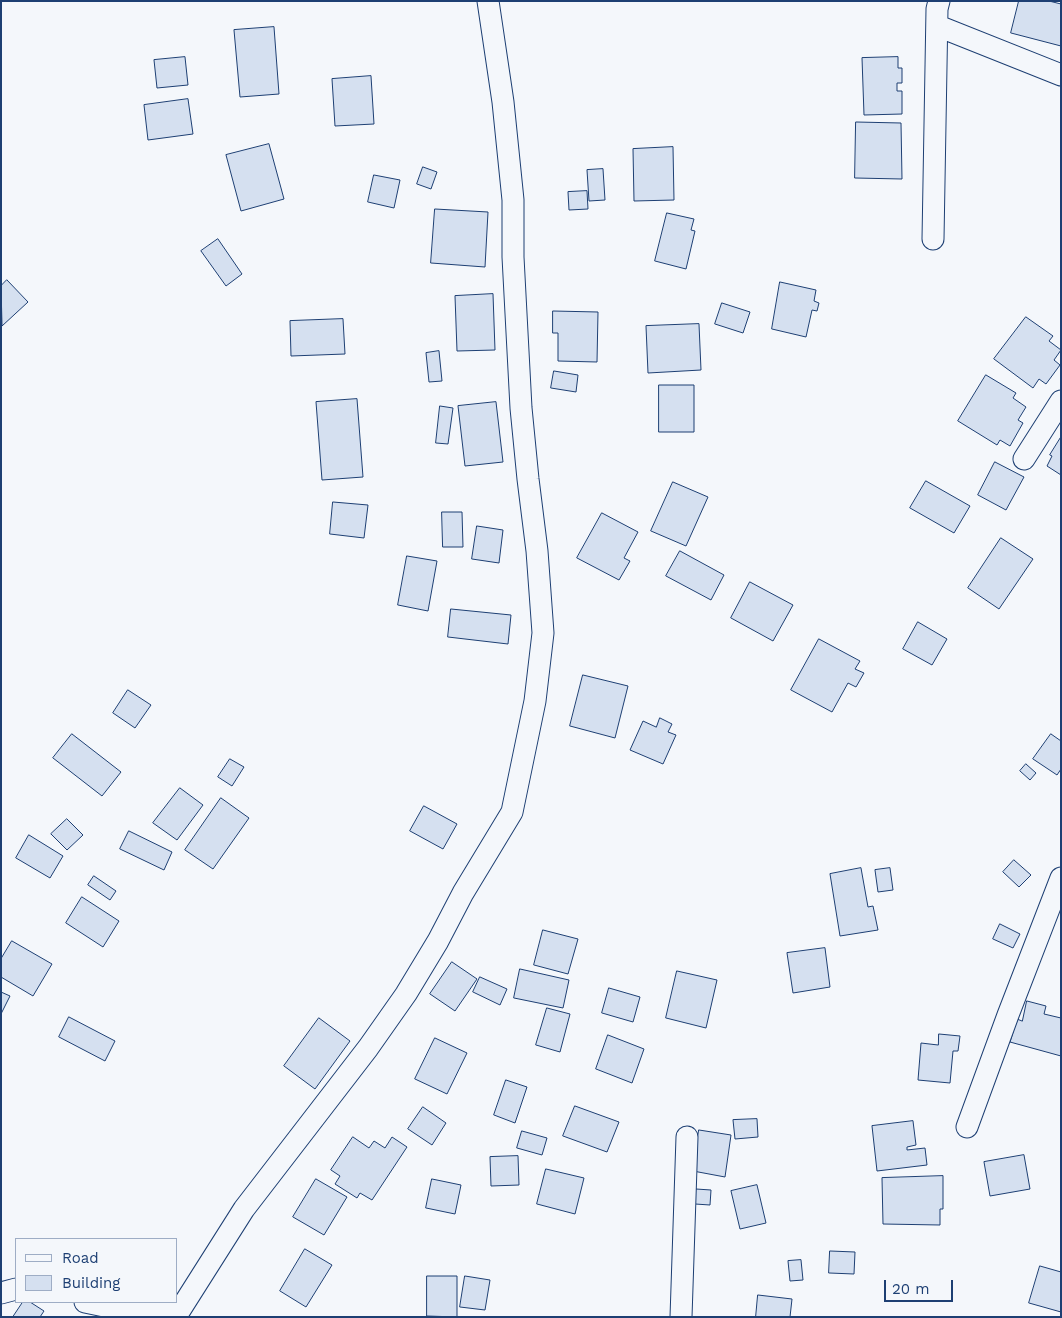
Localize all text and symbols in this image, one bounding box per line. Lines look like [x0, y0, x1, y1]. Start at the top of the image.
legend [15, 1238, 178, 1303]
text: Road [62, 1249, 99, 1267]
scale bar [887, 1270, 956, 1302]
text: Building [62, 1274, 120, 1292]
text: 20 m [892, 1280, 930, 1298]

